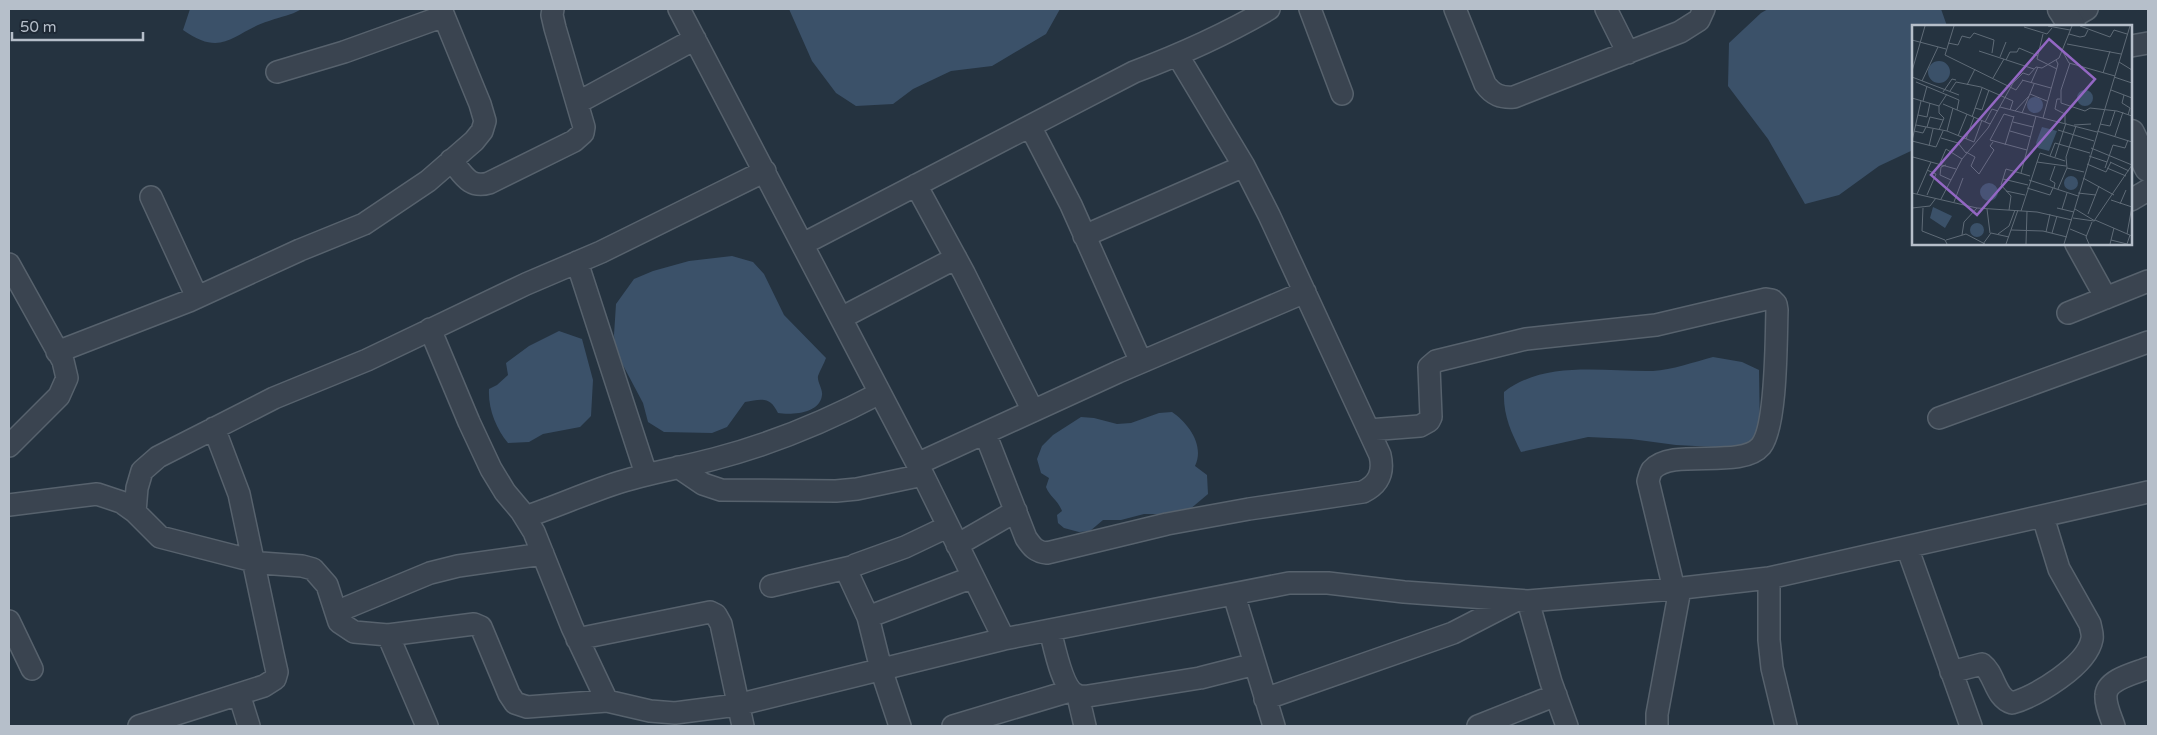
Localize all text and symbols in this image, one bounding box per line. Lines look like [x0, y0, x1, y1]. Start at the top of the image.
scale bar [12, 10, 144, 42]
text: 50 m [20, 18, 57, 36]
inset map [1912, 25, 2132, 245]

